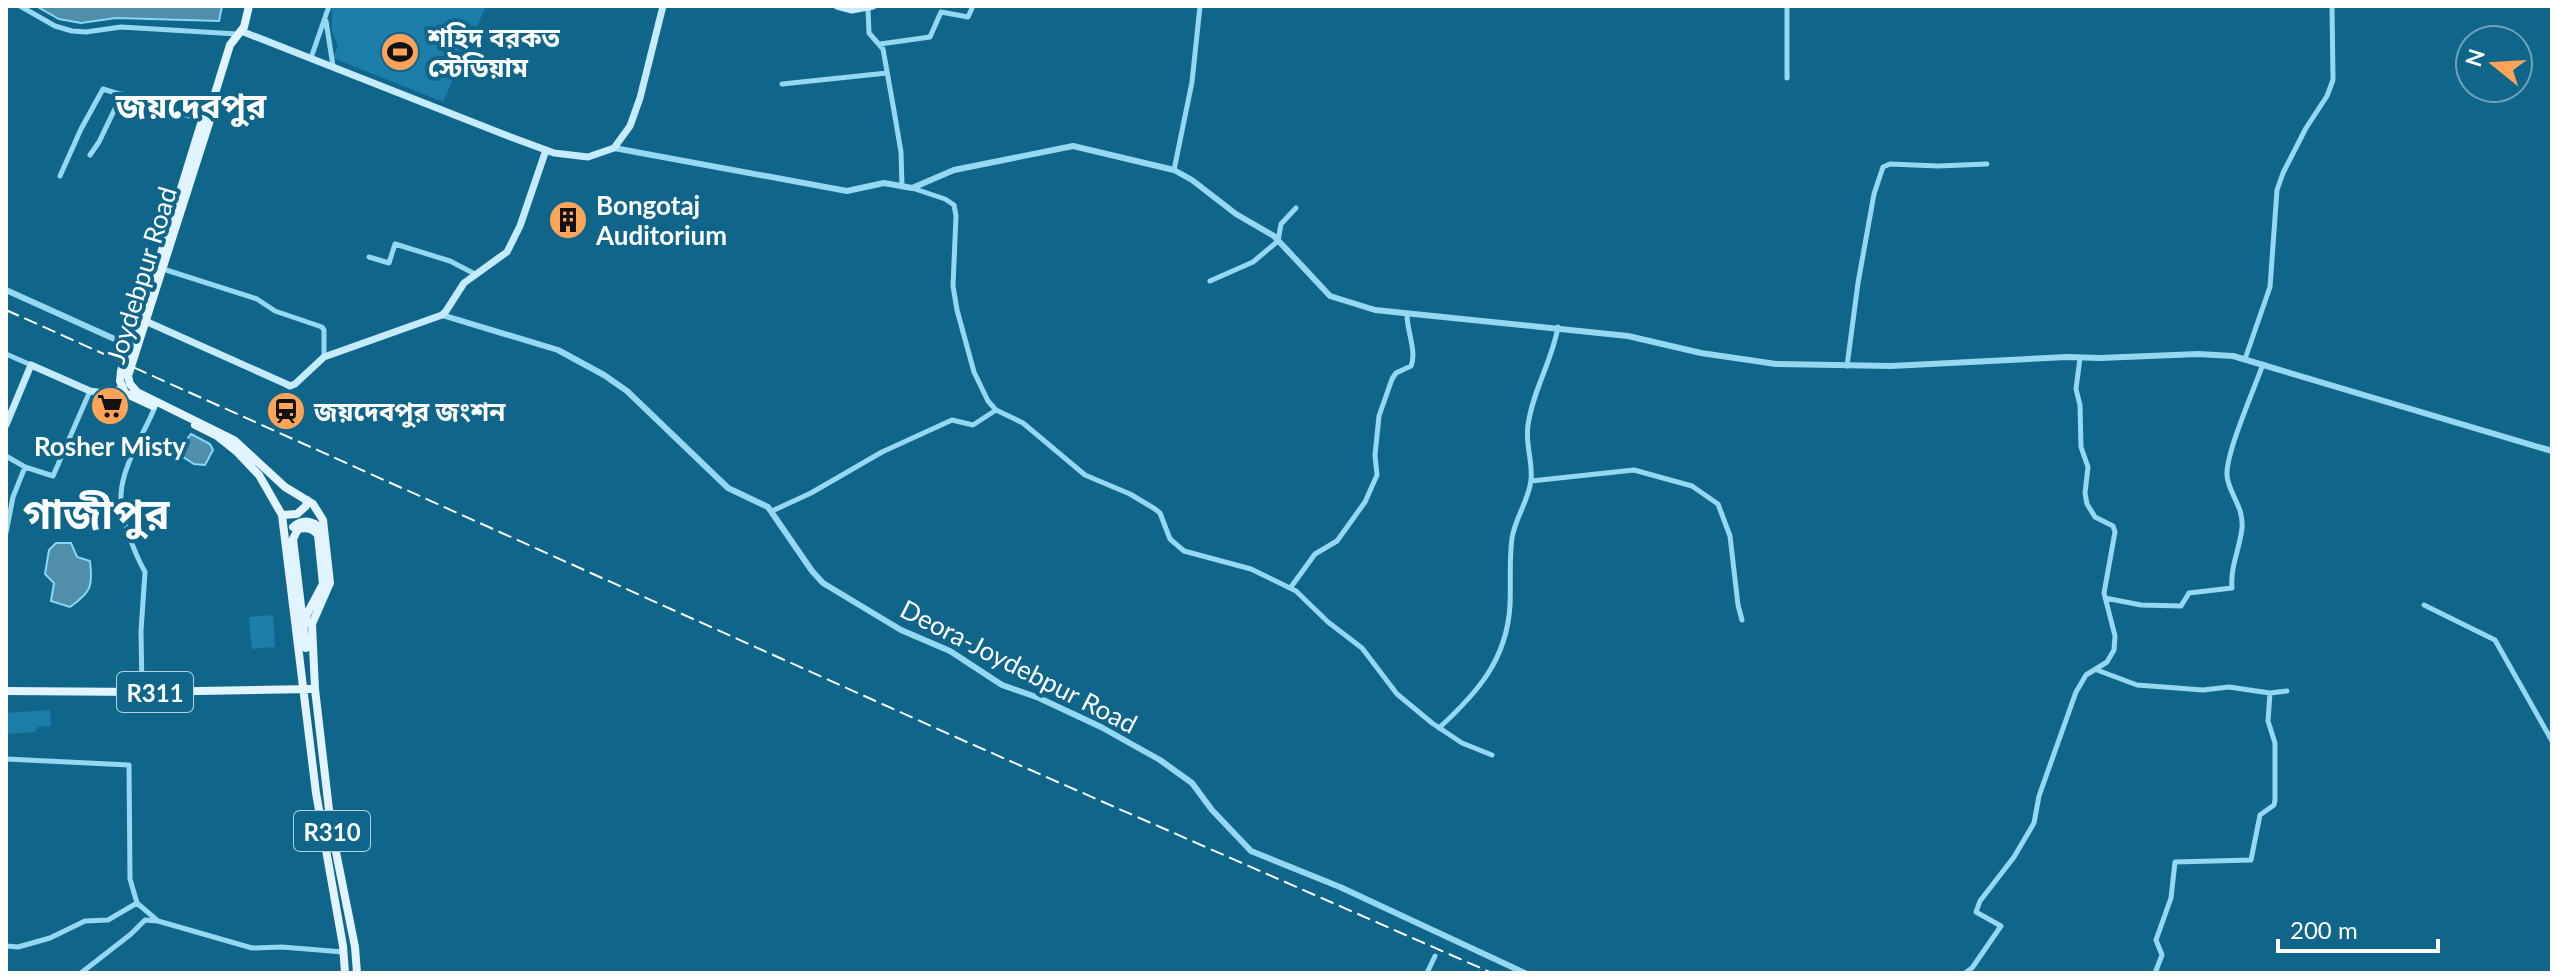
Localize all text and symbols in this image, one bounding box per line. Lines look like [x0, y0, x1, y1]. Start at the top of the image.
place label: শহিদ বরকত স্টেডিয়াম [427, 21, 561, 83]
north arrow [2454, 24, 2534, 104]
sports icon: শহিদ বরকত স্টেডিয়াম [379, 31, 421, 73]
text: N [2459, 45, 2490, 70]
district label: জয়দেবপুর [115, 84, 267, 127]
street label: Joydebpur Road [99, 183, 183, 367]
place label: Bongotaj Auditorium [595, 189, 727, 251]
building icon: Bongotaj Auditorium [547, 199, 589, 241]
supermarket icon: Rosher Misty [89, 385, 131, 427]
station icon: জয়দেবপুর জংশন [265, 390, 307, 432]
place label: জয়দেবপুর জংশন [313, 395, 506, 429]
place label: Rosher Misty [34, 430, 186, 462]
district label: গাজীপুর [22, 488, 170, 540]
street label: Deora-Joydebpur Road [895, 592, 1143, 740]
road number: R311 [117, 672, 193, 712]
road number: R310 [294, 811, 370, 851]
scale bar [2278, 903, 2438, 953]
text: 200 m [2290, 915, 2358, 944]

